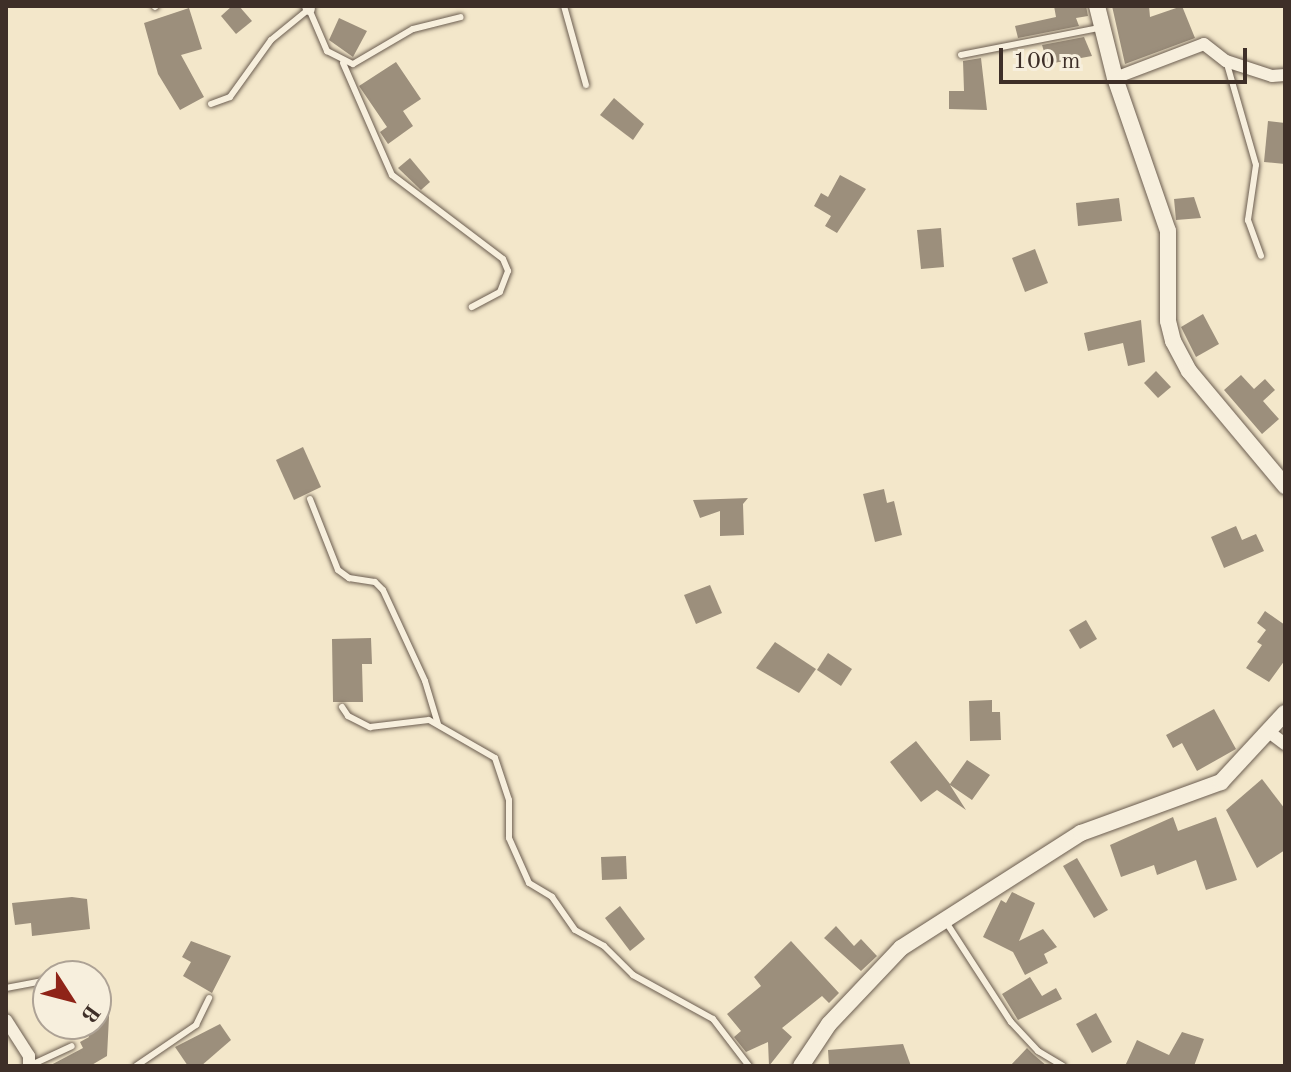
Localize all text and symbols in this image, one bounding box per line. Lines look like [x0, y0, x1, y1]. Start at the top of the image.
scale bar [1003, 32, 1251, 82]
text: 100 m [1013, 50, 1081, 74]
north arrow [32, 960, 112, 1040]
text: B [76, 1000, 103, 1026]

